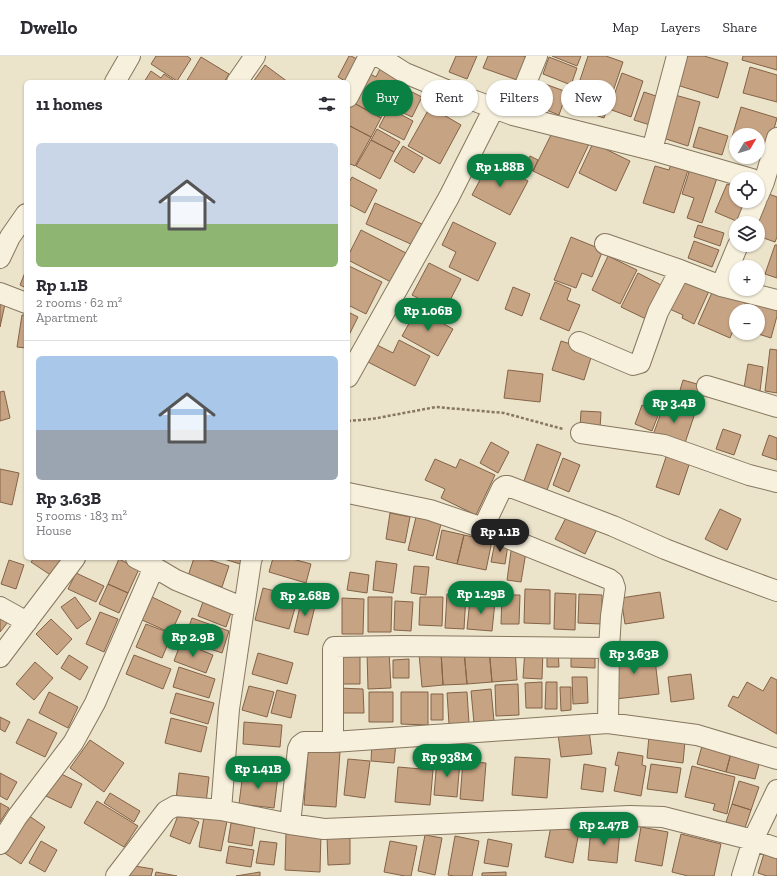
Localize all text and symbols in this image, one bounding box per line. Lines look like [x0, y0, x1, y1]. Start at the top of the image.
text: Dwello [20, 16, 77, 39]
text: Map [612, 19, 639, 36]
text: Layers [661, 19, 700, 36]
text: Share [722, 19, 757, 36]
chip: Buy [362, 80, 413, 116]
chip: Rent [421, 80, 478, 116]
chip: Filters [486, 80, 553, 116]
chip: New [561, 80, 616, 116]
icon: filters [316, 93, 338, 115]
text: 11 homes [36, 94, 103, 114]
north arrow [729, 128, 765, 164]
map controls [729, 128, 765, 340]
pin: Rp 1.88B [459, 154, 541, 188]
text: Rp 1.88B [476, 159, 524, 174]
icon: home [151, 169, 223, 241]
button: locate [729, 172, 765, 208]
button: layers [729, 216, 765, 252]
button: + [729, 260, 765, 296]
text: Rp 1.1B [36, 275, 88, 295]
text: 2 rooms · 62 m² [36, 295, 122, 310]
pin: Rp 1.06B [387, 298, 469, 332]
text: Rp 1.06B [404, 303, 452, 318]
button: − [729, 304, 765, 340]
text: Apartment [36, 310, 98, 325]
icon: home [151, 382, 223, 454]
pin: Rp 3.4B [637, 390, 711, 424]
text: Rp 3.4B [652, 395, 696, 410]
text: Rp 3.63B [36, 488, 101, 508]
text: 5 rooms · 183 m² [36, 508, 127, 523]
pin: Rp 1.1B [463, 519, 537, 553]
text: House [36, 523, 71, 538]
text: Rp 1.1B [480, 524, 520, 539]
pin: Rp 1.29B [440, 581, 522, 615]
pin: Rp 2.68B [264, 583, 346, 617]
text: Rp 1.29B [457, 586, 505, 601]
text: Rp 2.68B [280, 588, 330, 603]
pin: Rp 2.9B [156, 624, 230, 658]
text: Rp 2.9B [171, 629, 215, 644]
pin: Rp 3.63B [593, 641, 675, 675]
text: Rp 3.63B [609, 646, 659, 661]
pin: Rp 938M [410, 744, 484, 778]
text: Rp 938M [422, 749, 472, 764]
pin: Rp 1.41B [217, 756, 299, 790]
text: Rp 1.41B [234, 761, 282, 776]
pin: Rp 2.47B [563, 812, 645, 846]
text: Rp 2.47B [579, 817, 629, 832]

